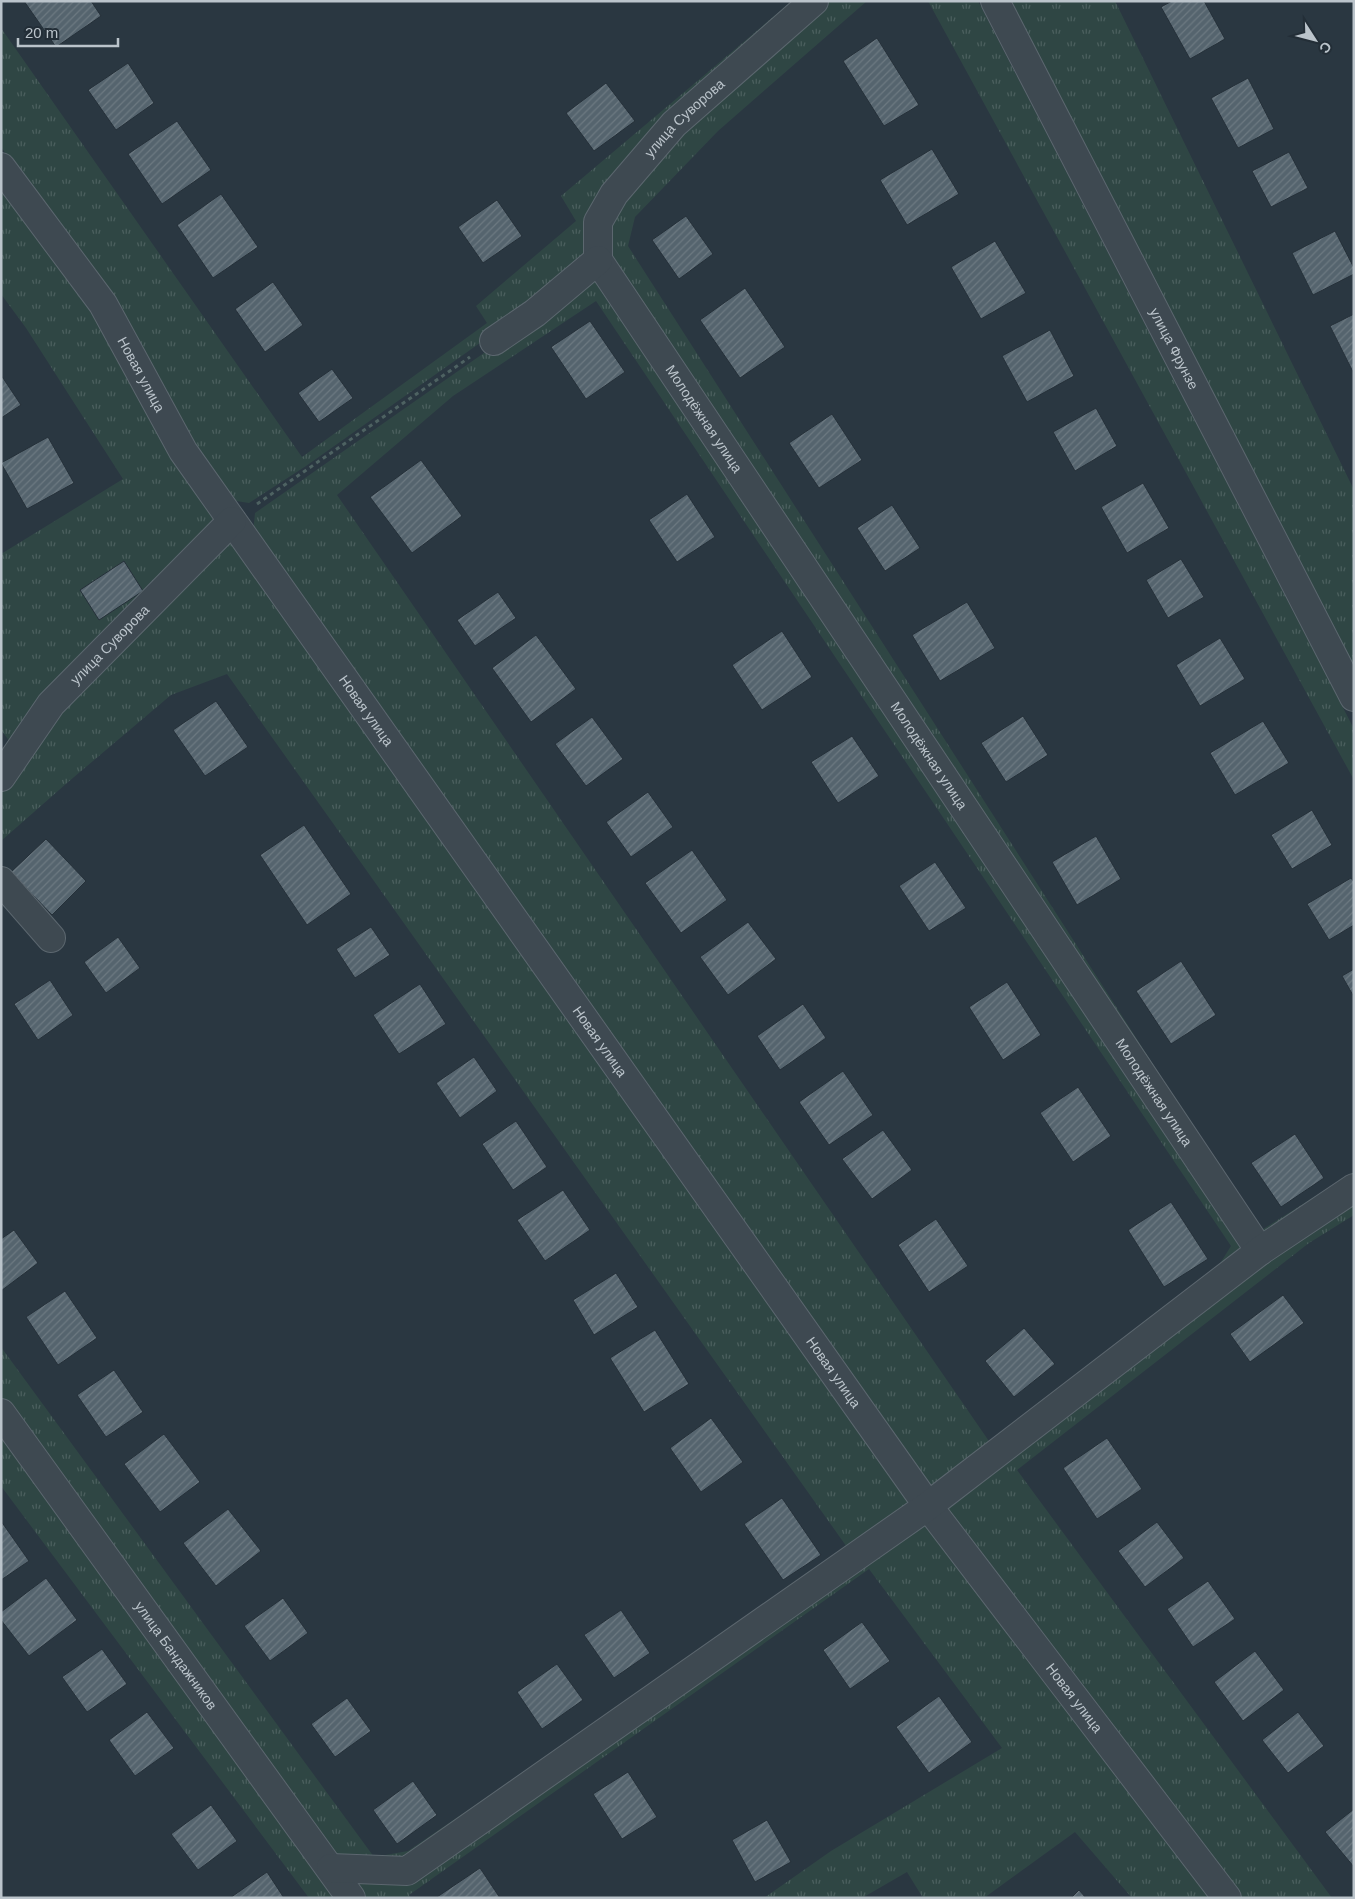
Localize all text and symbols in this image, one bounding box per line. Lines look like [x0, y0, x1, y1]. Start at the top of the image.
scale bar [18, 15, 118, 47]
north arrow [1290, 15, 1340, 65]
text: 20 m [25, 24, 58, 41]
text: С [1316, 39, 1335, 56]
street label: улица Суворова [641, 75, 728, 160]
street label: улица Фрунзе [1147, 305, 1202, 392]
street label: Новая улица [114, 334, 168, 415]
street label: Молодёжная улица [662, 362, 746, 476]
street label: улица Суворова [67, 601, 153, 688]
street label: Новая улица [336, 672, 397, 749]
street label: Молодёжная улица [887, 699, 971, 813]
street label: Новая улица [569, 1003, 631, 1080]
street label: Молодёжная улица [1112, 1036, 1196, 1149]
street label: Новая улица [803, 1334, 864, 1411]
street label: улица Бандажников [132, 1598, 220, 1713]
street label: Новая улица [1043, 1660, 1106, 1736]

